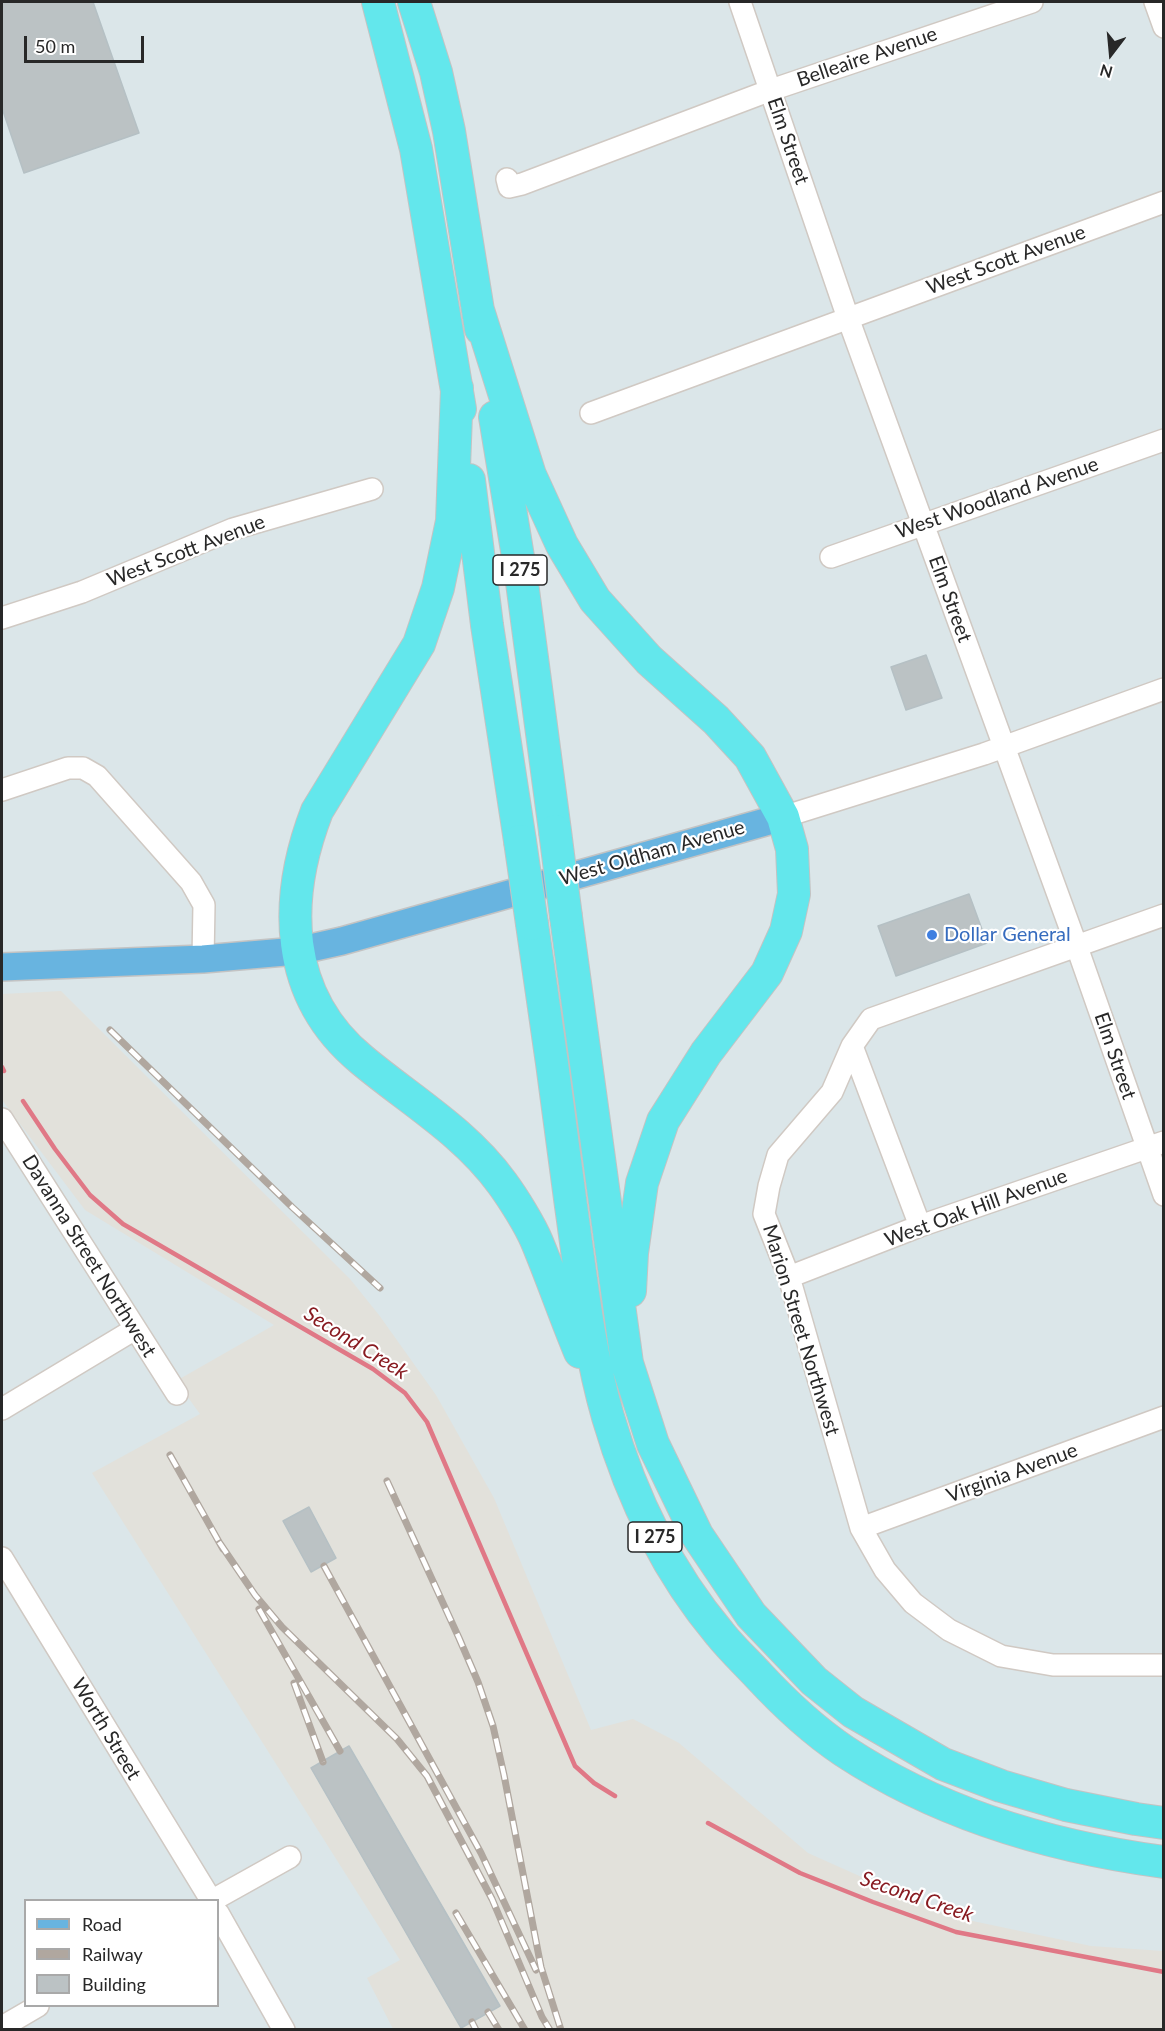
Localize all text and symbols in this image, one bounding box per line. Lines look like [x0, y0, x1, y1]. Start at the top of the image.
street label: Belleaire Avenue [794, 22, 940, 92]
scale bar [27, 24, 147, 62]
north arrow [1081, 24, 1141, 84]
text: 50 m [35, 35, 75, 57]
text: N [1097, 61, 1114, 83]
street label: Elm Street [762, 94, 814, 188]
street label: West Scott Avenue [923, 220, 1089, 300]
street label: West Woodland Avenue [892, 452, 1102, 544]
street label: West Scott Avenue [104, 510, 268, 592]
street label: Elm Street [923, 552, 977, 646]
road number: I 275 [493, 555, 547, 585]
street label: West Oldham Avenue [557, 815, 747, 891]
place label: Dollar General [944, 923, 1071, 947]
marker: Dollar General [925, 928, 939, 942]
street label: Elm Street [1089, 1009, 1141, 1103]
street label: Davanna Street Northwest [17, 1151, 161, 1361]
street label: West Oak Hill Avenue [881, 1164, 1071, 1252]
street label: Marion Street Northwest [757, 1222, 845, 1438]
water label: Second Creek [299, 1301, 413, 1385]
street label: Virginia Avenue [943, 1438, 1081, 1508]
road number: I 275 [628, 1522, 682, 1552]
street label: Worth Street [66, 1674, 146, 1784]
water label: Second Creek [857, 1866, 977, 1928]
legend [24, 1899, 219, 2007]
text: Road [82, 1913, 122, 1935]
text: Railway [82, 1943, 143, 1965]
text: Building [82, 1973, 146, 1995]

